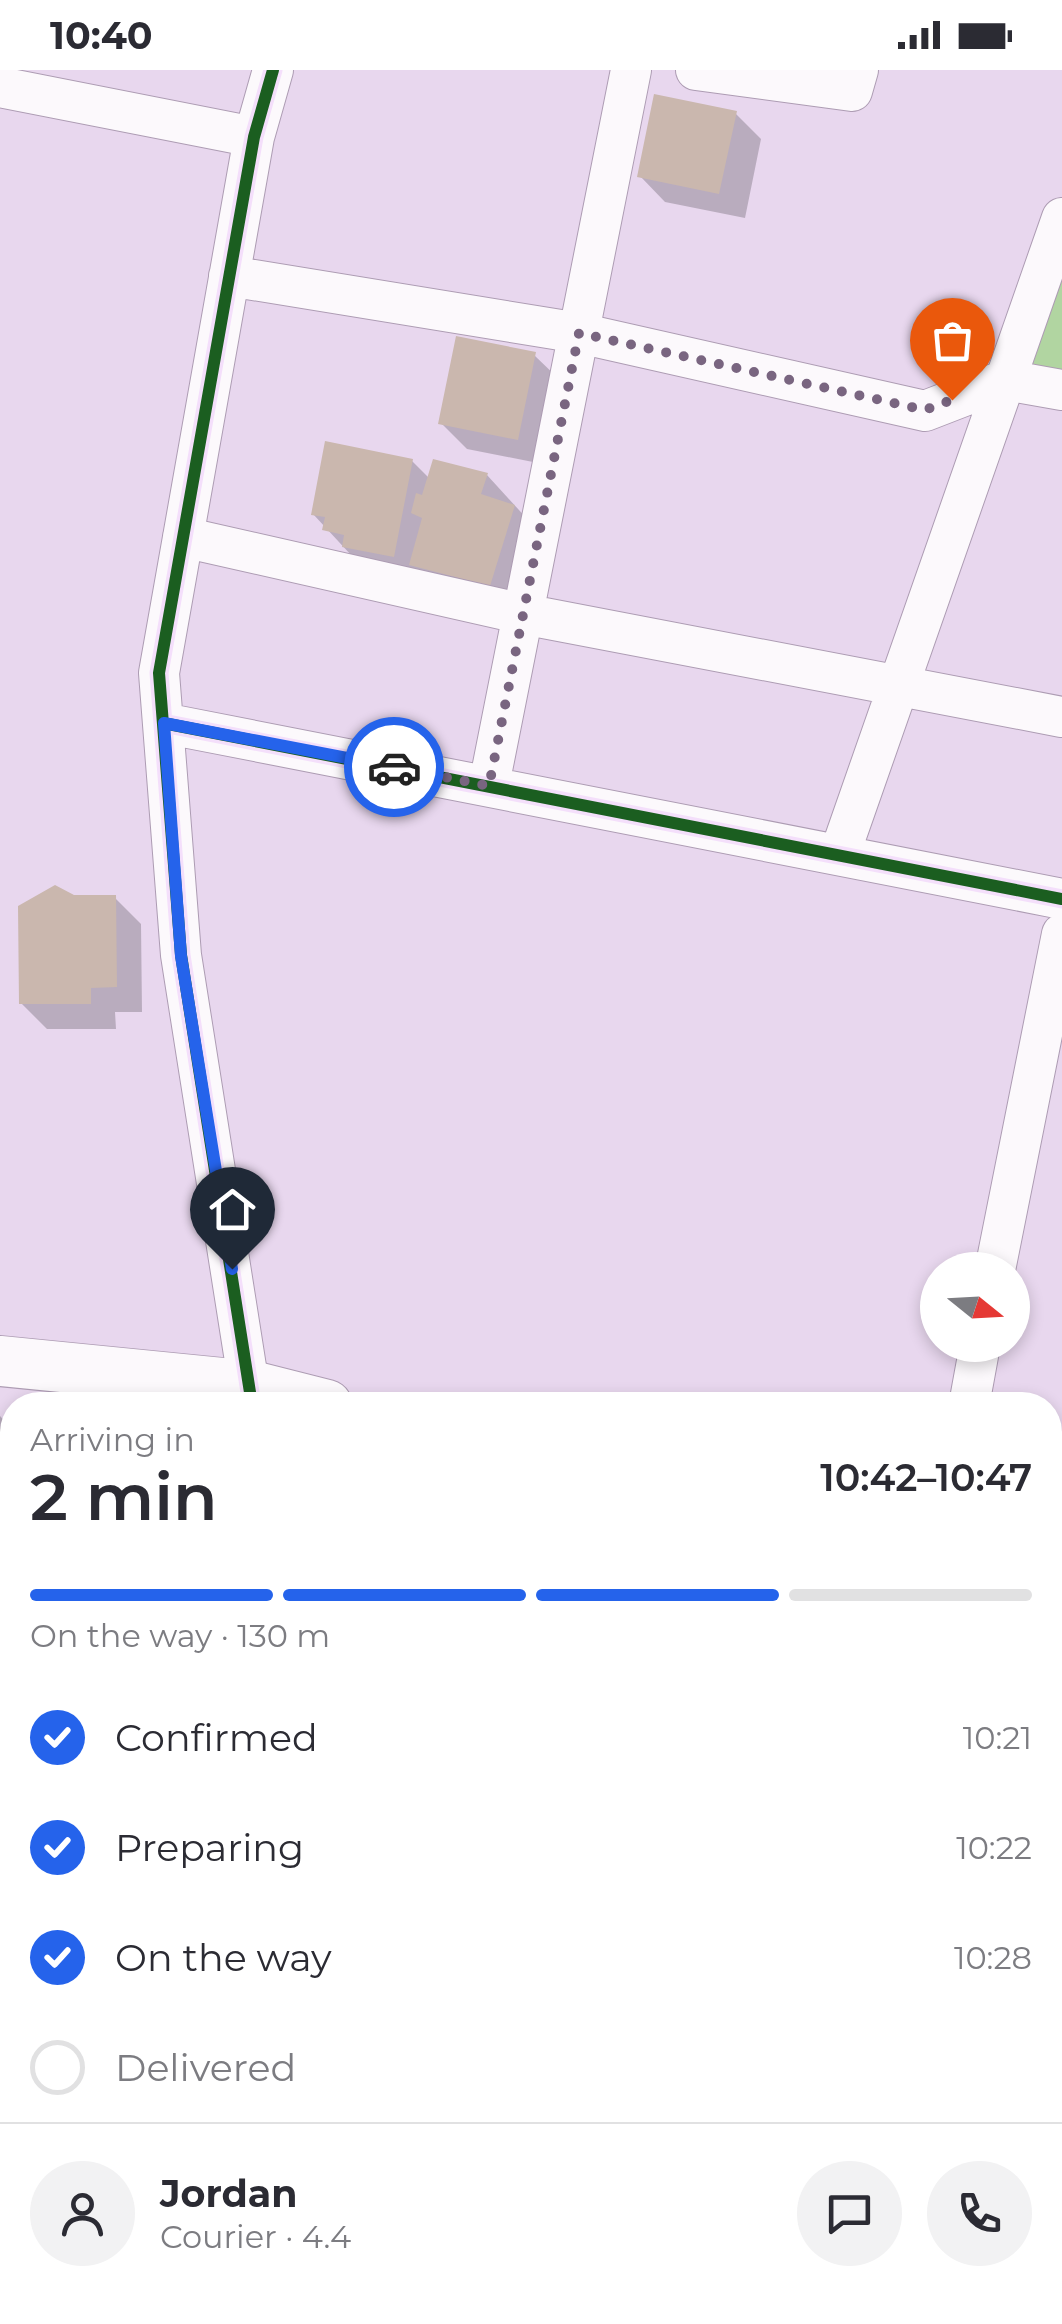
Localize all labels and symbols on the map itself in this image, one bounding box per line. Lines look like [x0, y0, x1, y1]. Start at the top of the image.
pin [910, 298, 995, 401]
courier [344, 717, 444, 817]
pin [190, 1167, 275, 1270]
north arrow [920, 1252, 1030, 1362]

